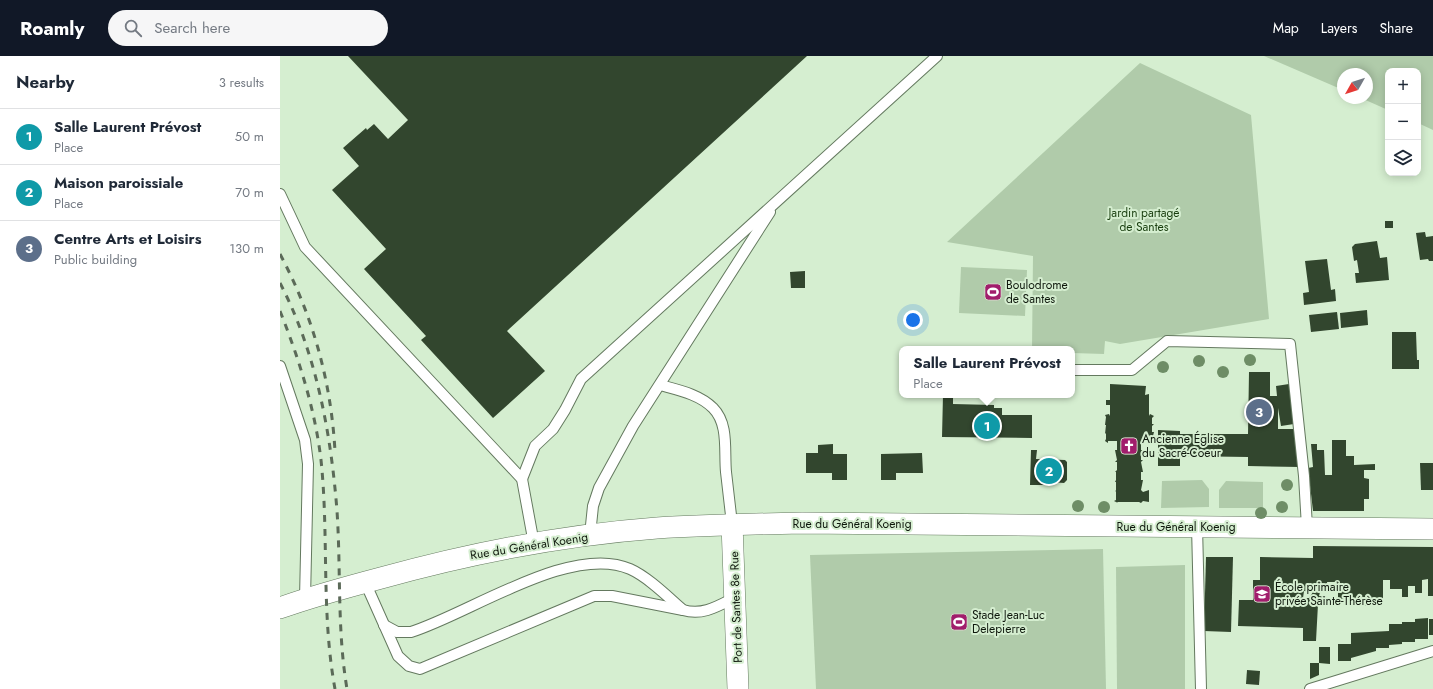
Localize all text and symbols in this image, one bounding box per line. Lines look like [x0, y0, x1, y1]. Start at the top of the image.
search box [108, 10, 388, 46]
text: Roamly [20, 15, 84, 42]
icon: search [122, 17, 144, 39]
text: Search here [154, 17, 230, 39]
text: Map [1273, 18, 1299, 38]
text: Layers [1321, 18, 1357, 38]
text: Share [1379, 18, 1413, 38]
north arrow [1337, 68, 1373, 104]
map controls [1385, 68, 1421, 176]
button: + [1385, 68, 1421, 104]
text: Nearby [16, 70, 74, 94]
text: 3 results [219, 73, 264, 92]
button: − [1385, 104, 1421, 140]
text: Salle Laurent Prévost [54, 116, 201, 138]
text: 1 [26, 127, 32, 146]
text: 50 m [235, 127, 264, 146]
text: Place [54, 138, 83, 157]
button: layers [1385, 140, 1421, 176]
text: Maison paroissiale [54, 172, 183, 194]
text: 2 [25, 183, 33, 202]
text: 70 m [235, 183, 264, 202]
text: Place [54, 194, 83, 213]
park label: Jardin partagé de Santes [1106, 204, 1180, 236]
text: Centre Arts et Loisirs [54, 228, 202, 250]
text: 3 [25, 239, 33, 258]
text: 130 m [229, 239, 264, 258]
text: Public building [54, 250, 137, 269]
place label: Boulodrome de Santes [1006, 276, 1068, 308]
sports icon: Boulodrome de Santes [983, 282, 1003, 302]
your location [903, 310, 923, 330]
popup [899, 346, 1075, 398]
text: Salle Laurent Prévost [913, 352, 1061, 374]
text: Place [913, 374, 943, 393]
pin: 3 [1246, 397, 1272, 427]
pin: 1 [974, 411, 1000, 441]
place label: Ancienne Église du Sacré-Coeur [1142, 430, 1224, 462]
church icon: Ancienne Église du Sacré-Coeur [1119, 436, 1139, 456]
pin: 2 [1036, 456, 1062, 486]
street label: Rue du Général Koenig [792, 515, 912, 533]
street label: Rue du Général Koenig [1116, 518, 1236, 536]
street label: Rue du Général Koenig [469, 528, 589, 564]
street label: Port de Santes 8e Rue [725, 551, 747, 663]
place label: École primaire privée Sainte-Thérèse [1275, 578, 1383, 610]
school or university icon: École primaire privée Sainte-Thérèse [1252, 584, 1272, 604]
place label: Stade Jean-Luc Delepierre [972, 606, 1045, 638]
sports icon: Stade Jean-Luc Delepierre [949, 612, 969, 632]

